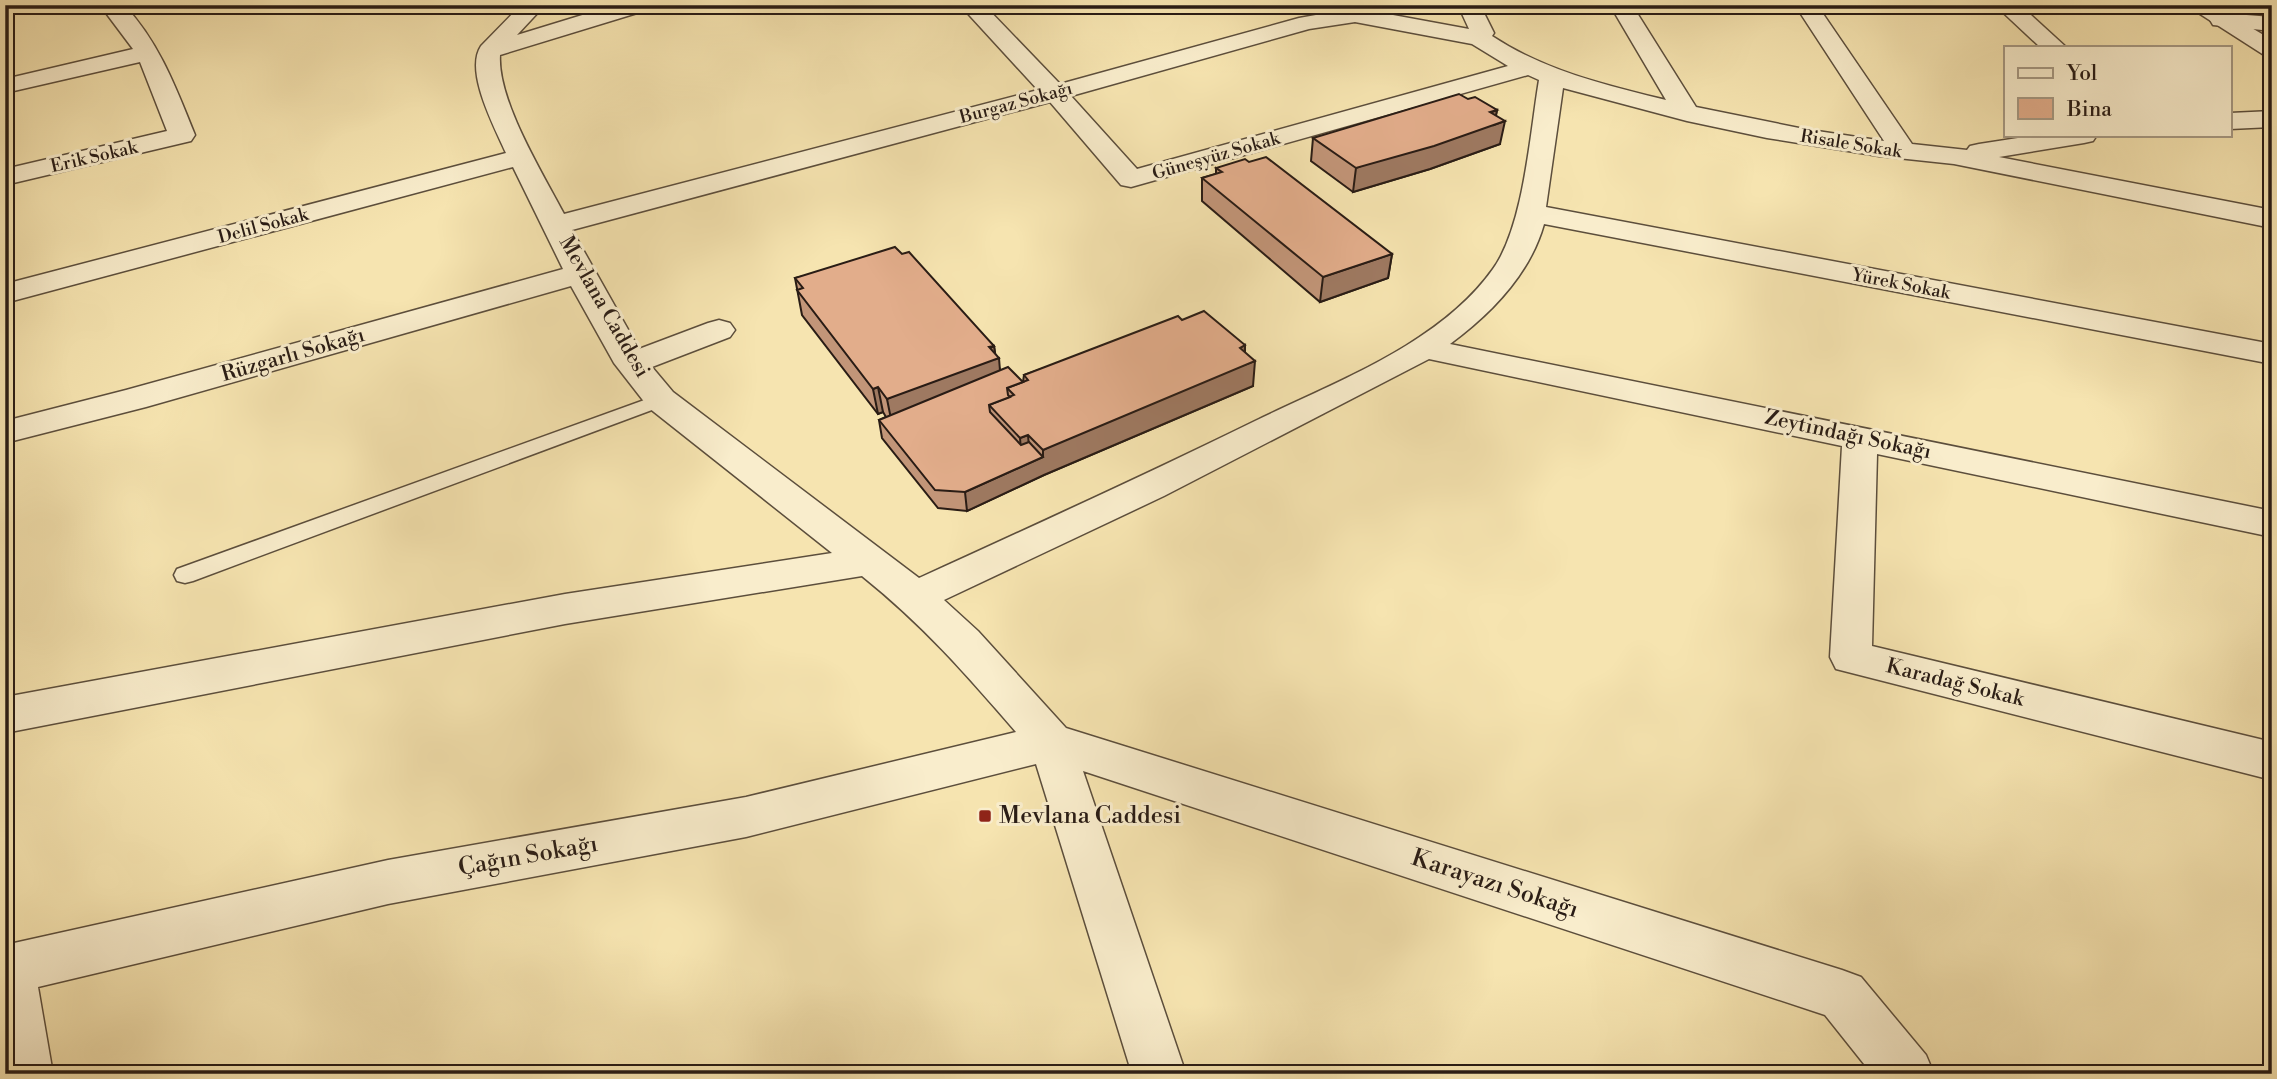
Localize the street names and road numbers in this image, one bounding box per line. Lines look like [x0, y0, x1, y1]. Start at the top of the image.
street label: Burgaz Sokağı [956, 77, 1075, 129]
street label: Risale Sokak [1799, 125, 1905, 164]
street label: Güneşyüz Sokak [1149, 126, 1284, 185]
street label: Erik Sokak [48, 135, 141, 178]
street label: Delil Sokak [215, 203, 312, 249]
street label: Mevlana Caddesi [553, 231, 655, 383]
street label: Yürek Sokak [1849, 263, 1954, 305]
street label: Rüzgarlı Sokağı [218, 322, 368, 388]
street label: Zeytindağı Sokağı [1762, 405, 1934, 465]
street label: Karadağ Sokak [1883, 653, 2028, 713]
street label: Çağın Sokağı [456, 829, 600, 883]
street label: Karayazı Sokağı [1408, 843, 1582, 925]

